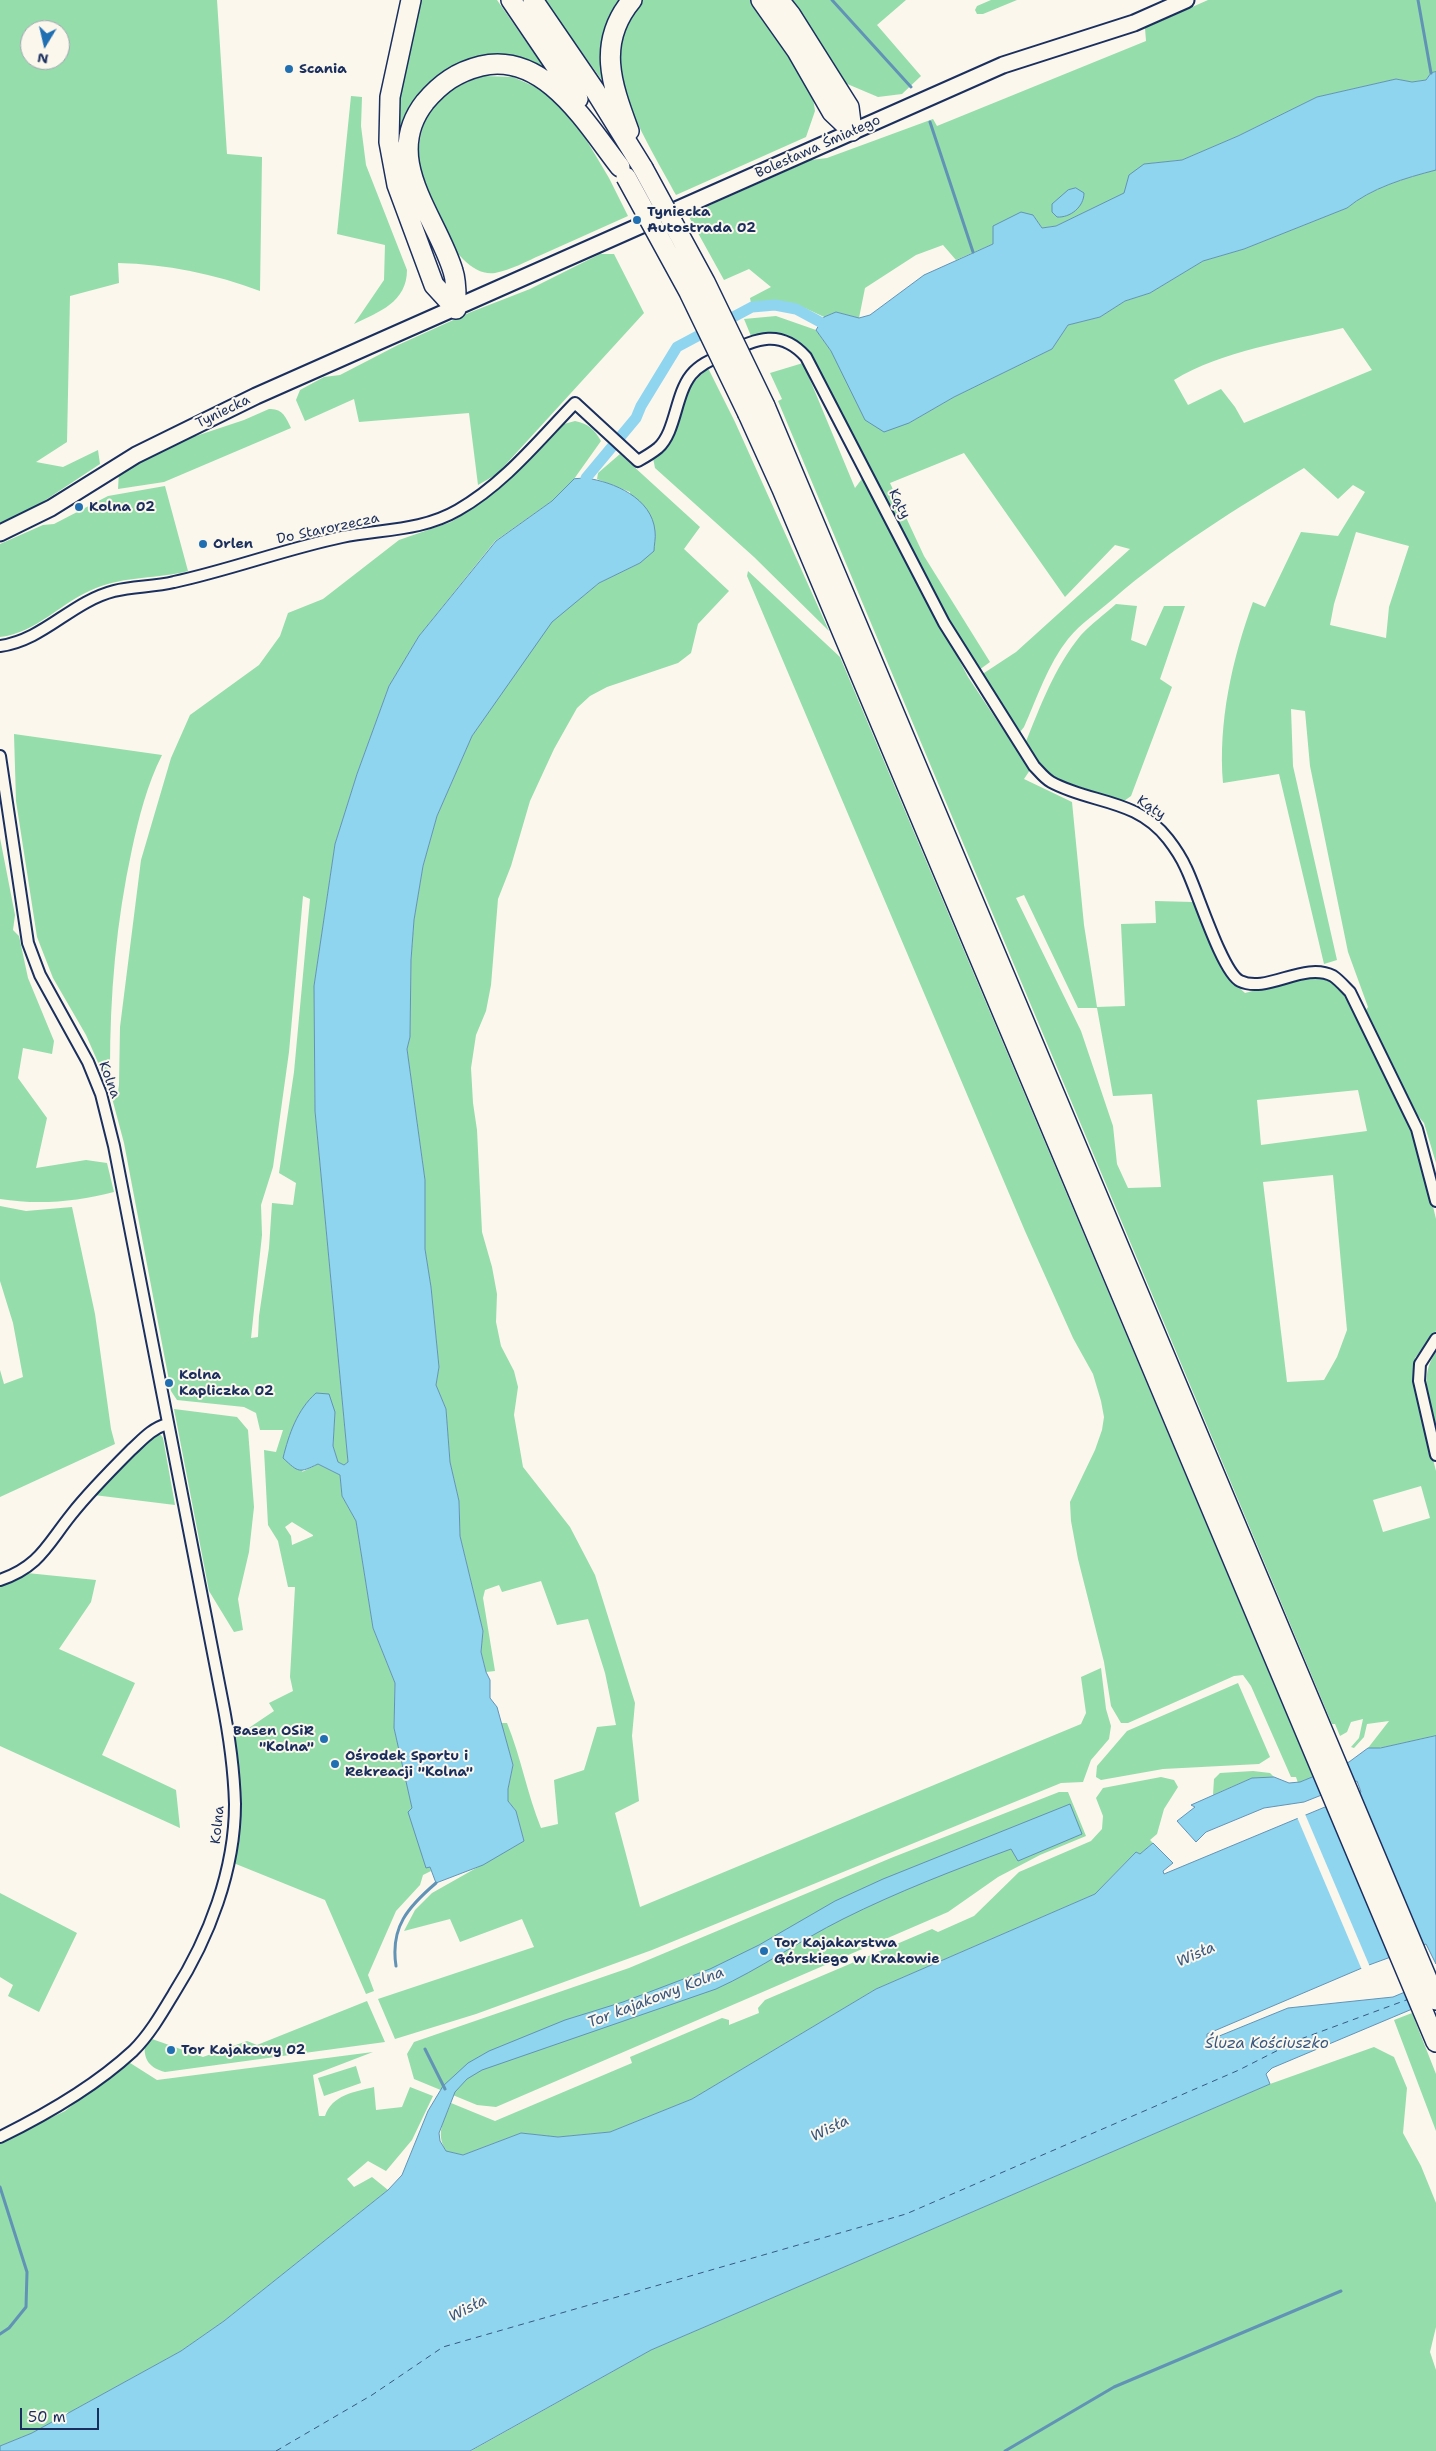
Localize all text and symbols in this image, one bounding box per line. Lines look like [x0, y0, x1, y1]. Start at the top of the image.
north arrow [20, 20, 70, 70]
text: N [36, 49, 50, 69]
place label: Scania [299, 61, 347, 77]
marker: Scania [283, 63, 295, 75]
street label: Bolesława Śmiałego [753, 112, 883, 182]
place label: Tyniecka Autostrada 02 [647, 204, 756, 236]
marker: Tyniecka Autostrada 02 [631, 214, 643, 226]
street label: Tyniecka [193, 392, 253, 432]
street label: Kąty [884, 486, 914, 522]
place label: Kolna 02 [89, 499, 155, 515]
marker: Kolna 02 [73, 501, 85, 513]
street label: Do Starorzecza [275, 510, 381, 548]
place label: Orlen [213, 536, 253, 552]
marker: Orlen [197, 538, 209, 550]
street label: Kąty [1133, 792, 1169, 824]
street label: Kolna [95, 1059, 123, 1101]
place label: Kolna Kapliczka 02 [179, 1367, 274, 1400]
marker: Kolna Kapliczka 02 [163, 1377, 175, 1389]
place label: Basen OSiR "Kolna" [233, 1723, 314, 1755]
marker: Basen OSiR "Kolna" [318, 1733, 330, 1745]
place label: Ośrodek Sportu i Rekreacji "Kolna" [345, 1748, 473, 1780]
marker: Ośrodek Sportu i Rekreacji "Kolna" [329, 1758, 341, 1770]
street label: Kolna [208, 1805, 228, 1845]
place label: Tor Kajakarstwa Górskiego w Krakowie [774, 1935, 940, 1968]
water label: Wisła [1174, 1939, 1218, 1971]
marker: Tor Kajakarstwa Górskiego w Krakowie [758, 1945, 770, 1957]
water label: Tor kajakowy Kolna [585, 1964, 727, 2032]
water label: Śluza Kościuszko [1205, 2035, 1329, 2053]
place label: Tor Kajakowy 02 [181, 2042, 305, 2058]
marker: Tor Kajakowy 02 [165, 2044, 177, 2056]
water label: Wisła [808, 2112, 852, 2146]
water label: Wisła [446, 2292, 490, 2326]
scale bar [22, 2398, 101, 2430]
text: 50 m [28, 2407, 66, 2427]

